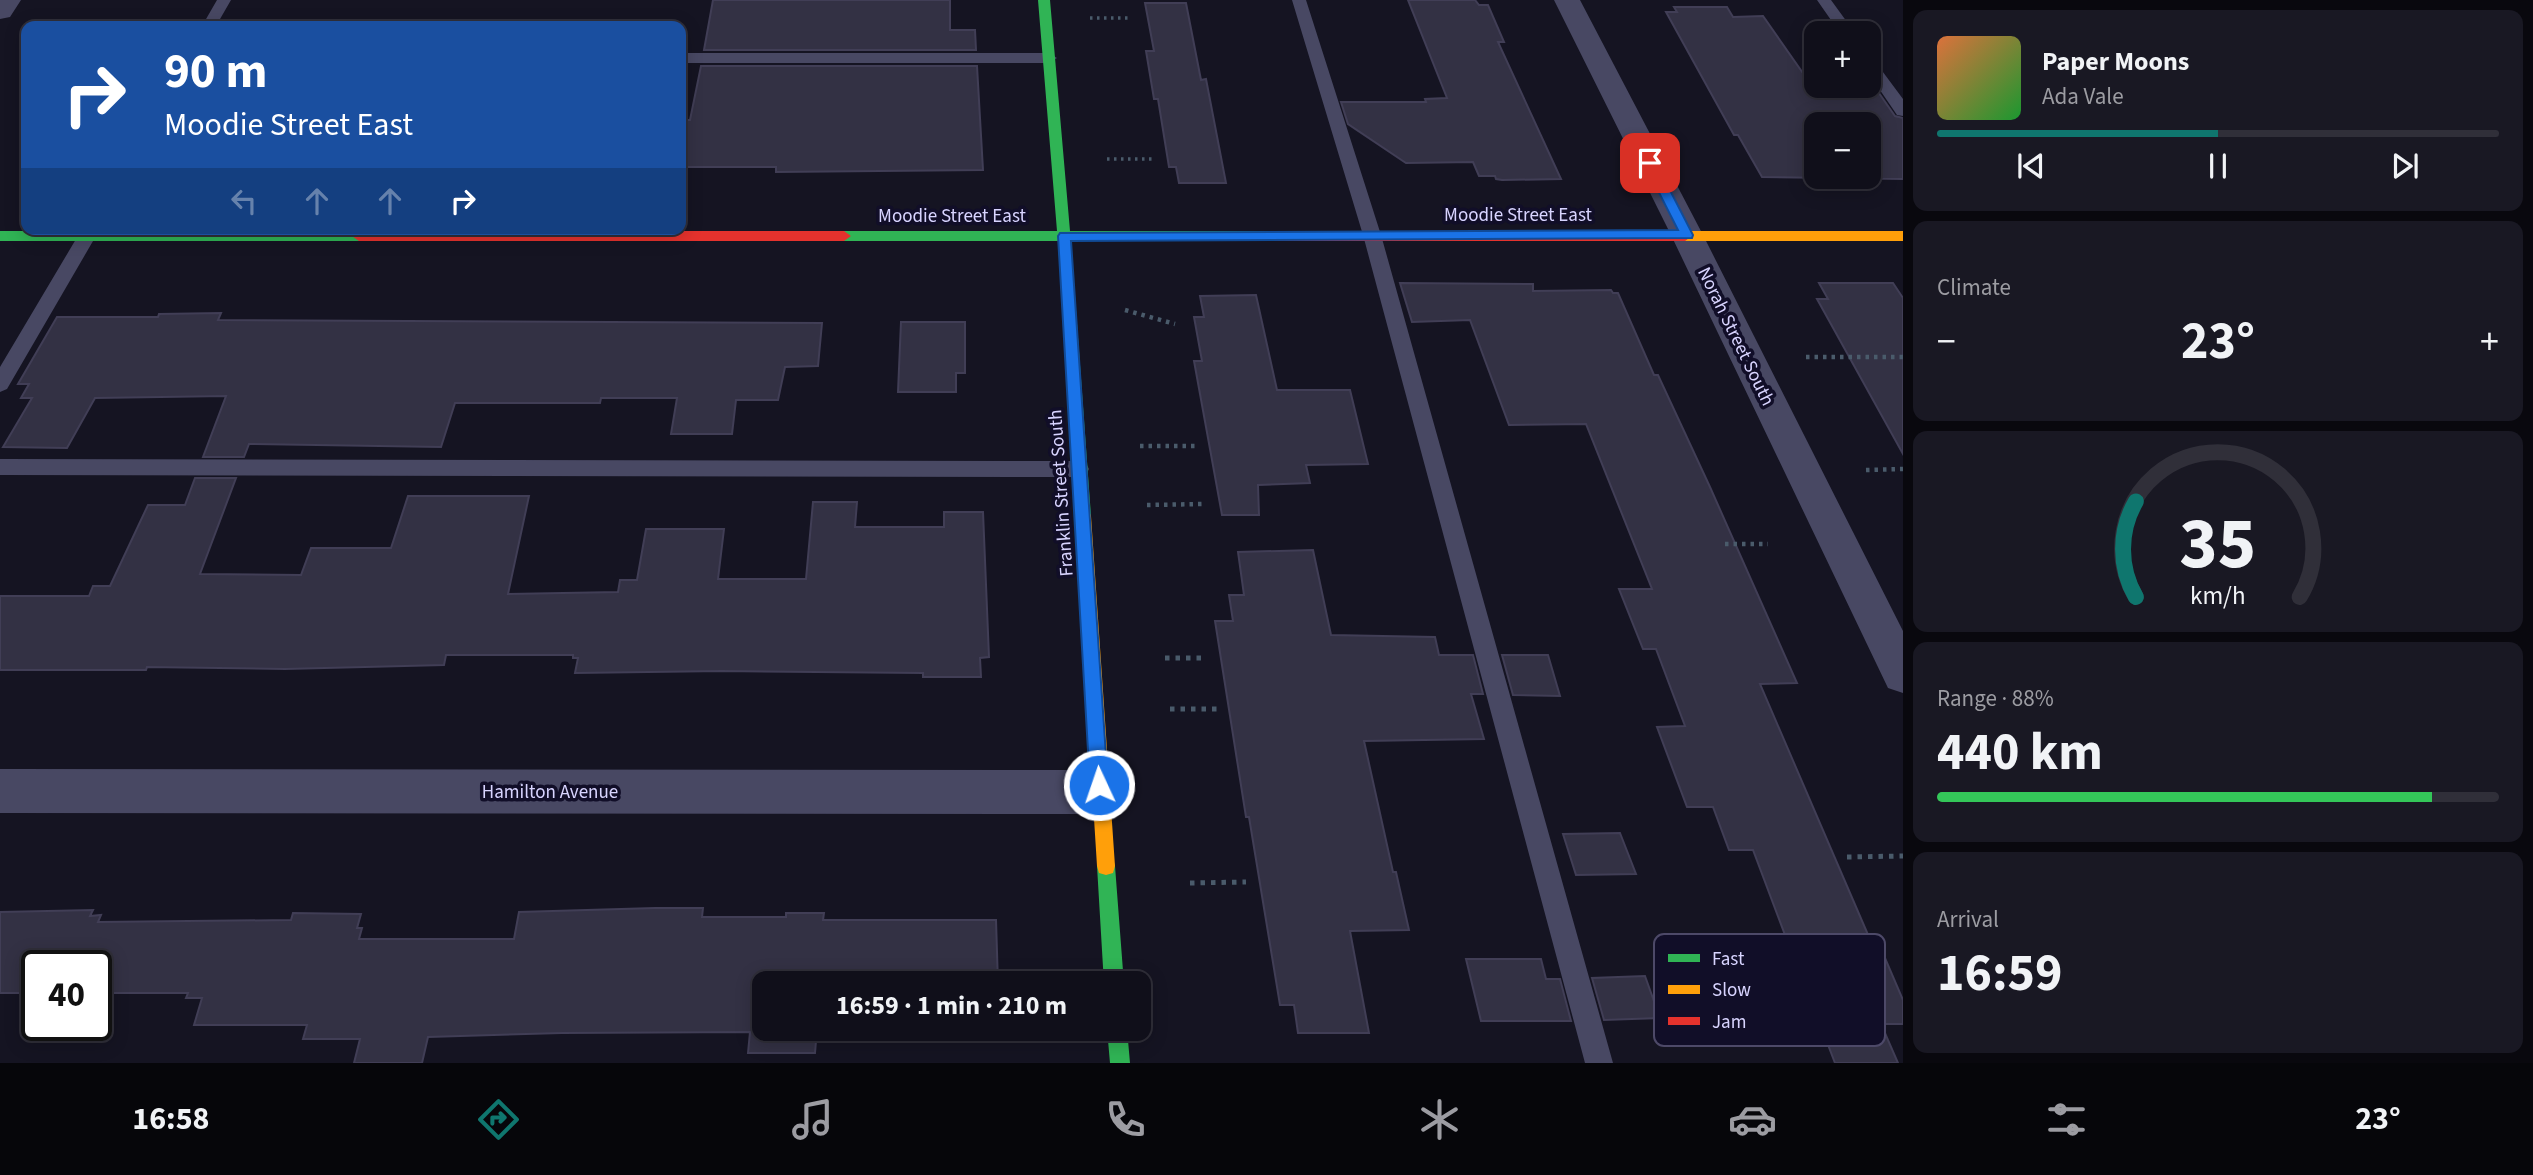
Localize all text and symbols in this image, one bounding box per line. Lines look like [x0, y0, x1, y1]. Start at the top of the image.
map controls [1804, 21, 1881, 189]
button: + [1804, 21, 1881, 98]
text: 90 m [164, 37, 268, 107]
text: Paper Moons [2042, 43, 2189, 80]
icon: right [49, 49, 140, 140]
text: Ada Vale [2042, 80, 2124, 113]
text: Moodie Street East [164, 102, 413, 148]
button: − [1804, 112, 1881, 189]
pin [1620, 133, 1680, 193]
icon: arrive [1631, 144, 1669, 182]
icon: previous [2012, 147, 2050, 185]
icon: pause [2199, 147, 2237, 185]
icon: next [2386, 147, 2424, 185]
icon: left [225, 182, 263, 220]
icon: ahead [298, 182, 336, 220]
icon: ahead [371, 182, 409, 220]
icon: right [444, 182, 482, 220]
street label: Moodie Street East [1444, 202, 1592, 229]
street label: Moodie Street East [878, 203, 1026, 230]
street label: Norah Street South [1690, 263, 1781, 411]
text: Climate [1937, 271, 2011, 304]
text: 23° [2181, 305, 2255, 379]
text: − [1937, 315, 1956, 369]
text: + [2480, 315, 2499, 369]
street label: Franklin Street South [1042, 409, 1081, 577]
text: 35 [2180, 493, 2256, 597]
text: km/h [2190, 578, 2246, 614]
text: Range · 88% [1937, 682, 2054, 715]
text: 440 km [1937, 716, 2103, 790]
position arrow [1062, 748, 1136, 822]
street label: Hamilton Avenue [482, 779, 618, 806]
text: Arrival [1937, 903, 1999, 936]
legend [1654, 934, 1885, 1046]
text: 16:59 [1937, 937, 2062, 1011]
text: Fast [1712, 946, 1745, 973]
speed limit sign: 40 [21, 950, 112, 1041]
text: Slow [1712, 977, 1751, 1004]
text: 16:59 · 1 min · 210 m [836, 987, 1067, 1024]
text: Jam [1712, 1009, 1746, 1036]
icon: directions [474, 1095, 523, 1144]
icon: music [788, 1095, 837, 1144]
icon: phone [1101, 1095, 1150, 1144]
icon: climate [1415, 1095, 1464, 1144]
icon: car [1728, 1095, 1777, 1144]
icon: filters [2042, 1095, 2091, 1144]
text: 16:58 [132, 1096, 209, 1142]
text: 23° [2355, 1096, 2401, 1142]

